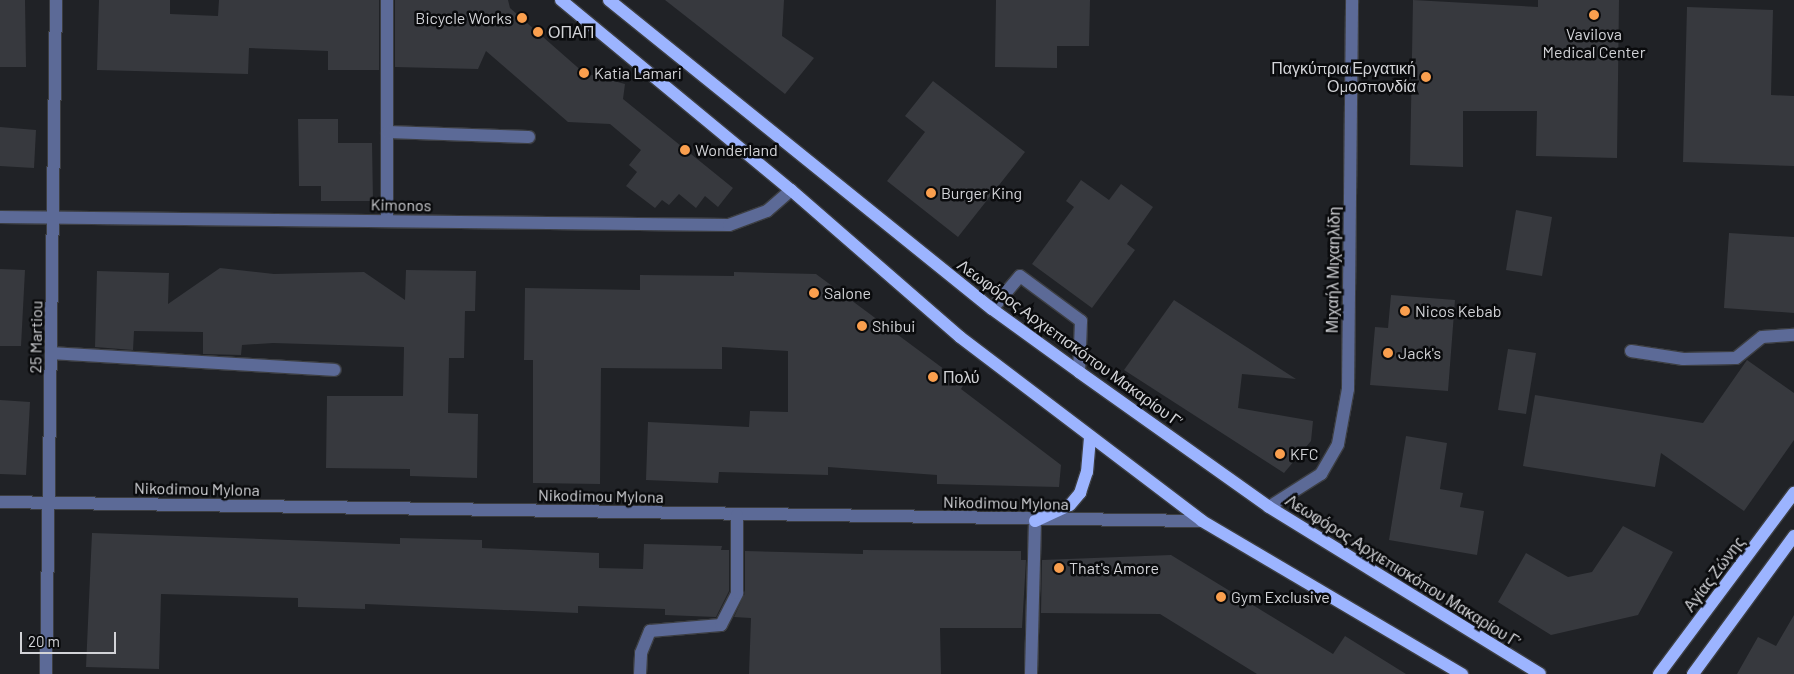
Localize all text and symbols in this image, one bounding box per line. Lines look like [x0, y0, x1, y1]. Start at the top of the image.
place label: Bicycle Works [415, 8, 512, 28]
marker: Vavilova Medical Center [1587, 8, 1601, 22]
marker: Bicycle Works [516, 12, 528, 24]
place label: ΟΠΑΠ [548, 22, 594, 42]
place label: Vavilova Medical Center [1543, 24, 1645, 62]
marker: ΟΠΑΠ [532, 26, 544, 38]
place label: Παγκύπρια Εργατική Ομοσπονδία [1271, 58, 1416, 96]
place label: Katia Lamari [594, 63, 682, 83]
marker: Katia Lamari [578, 67, 590, 79]
marker: Παγκύπρια Εργατική Ομοσπονδία [1420, 71, 1432, 83]
place label: Wonderland [695, 140, 778, 160]
marker: Wonderland [679, 144, 691, 156]
place label: Burger King [941, 183, 1022, 203]
marker: Burger King [925, 187, 937, 199]
street label: Kimonos [371, 195, 431, 215]
street label: Μιχαήλ Μιχαηλίδη [1322, 207, 1344, 333]
street label: Λεωφόρος Αρχιεπισκόπου Μακαρίου Γ’ [954, 255, 1186, 431]
place label: Salone [824, 283, 871, 303]
marker: Salone [808, 287, 820, 299]
street label: 25 Martiou [26, 300, 46, 374]
place label: Nicos Kebab [1415, 301, 1501, 321]
marker: Nicos Kebab [1399, 305, 1411, 317]
place label: Shibui [872, 316, 915, 336]
marker: Shibui [856, 320, 868, 332]
place label: Jack's [1398, 343, 1441, 363]
marker: Jack's [1382, 347, 1394, 359]
place label: Πολύ [943, 367, 980, 387]
marker: Πολύ [927, 371, 939, 383]
place label: KFC [1290, 444, 1319, 464]
marker: KFC [1274, 448, 1286, 460]
street label: Nikodimou Mylona [134, 478, 260, 500]
street label: Nikodimou Mylona [538, 485, 664, 507]
street label: Λεωφόρος Αρχιεπισκόπου Μακαρίου Γ’ [1282, 490, 1524, 652]
street label: Nikodimou Mylona [943, 492, 1069, 514]
street label: Αγίας Ζώνης [1680, 533, 1748, 615]
place label: That's Amore [1069, 558, 1159, 578]
marker: That's Amore [1053, 562, 1065, 574]
place label: Gym Exclusive [1231, 587, 1330, 607]
marker: Gym Exclusive [1215, 591, 1227, 603]
scale bar [22, 622, 119, 654]
text: 20 m [28, 632, 60, 650]

